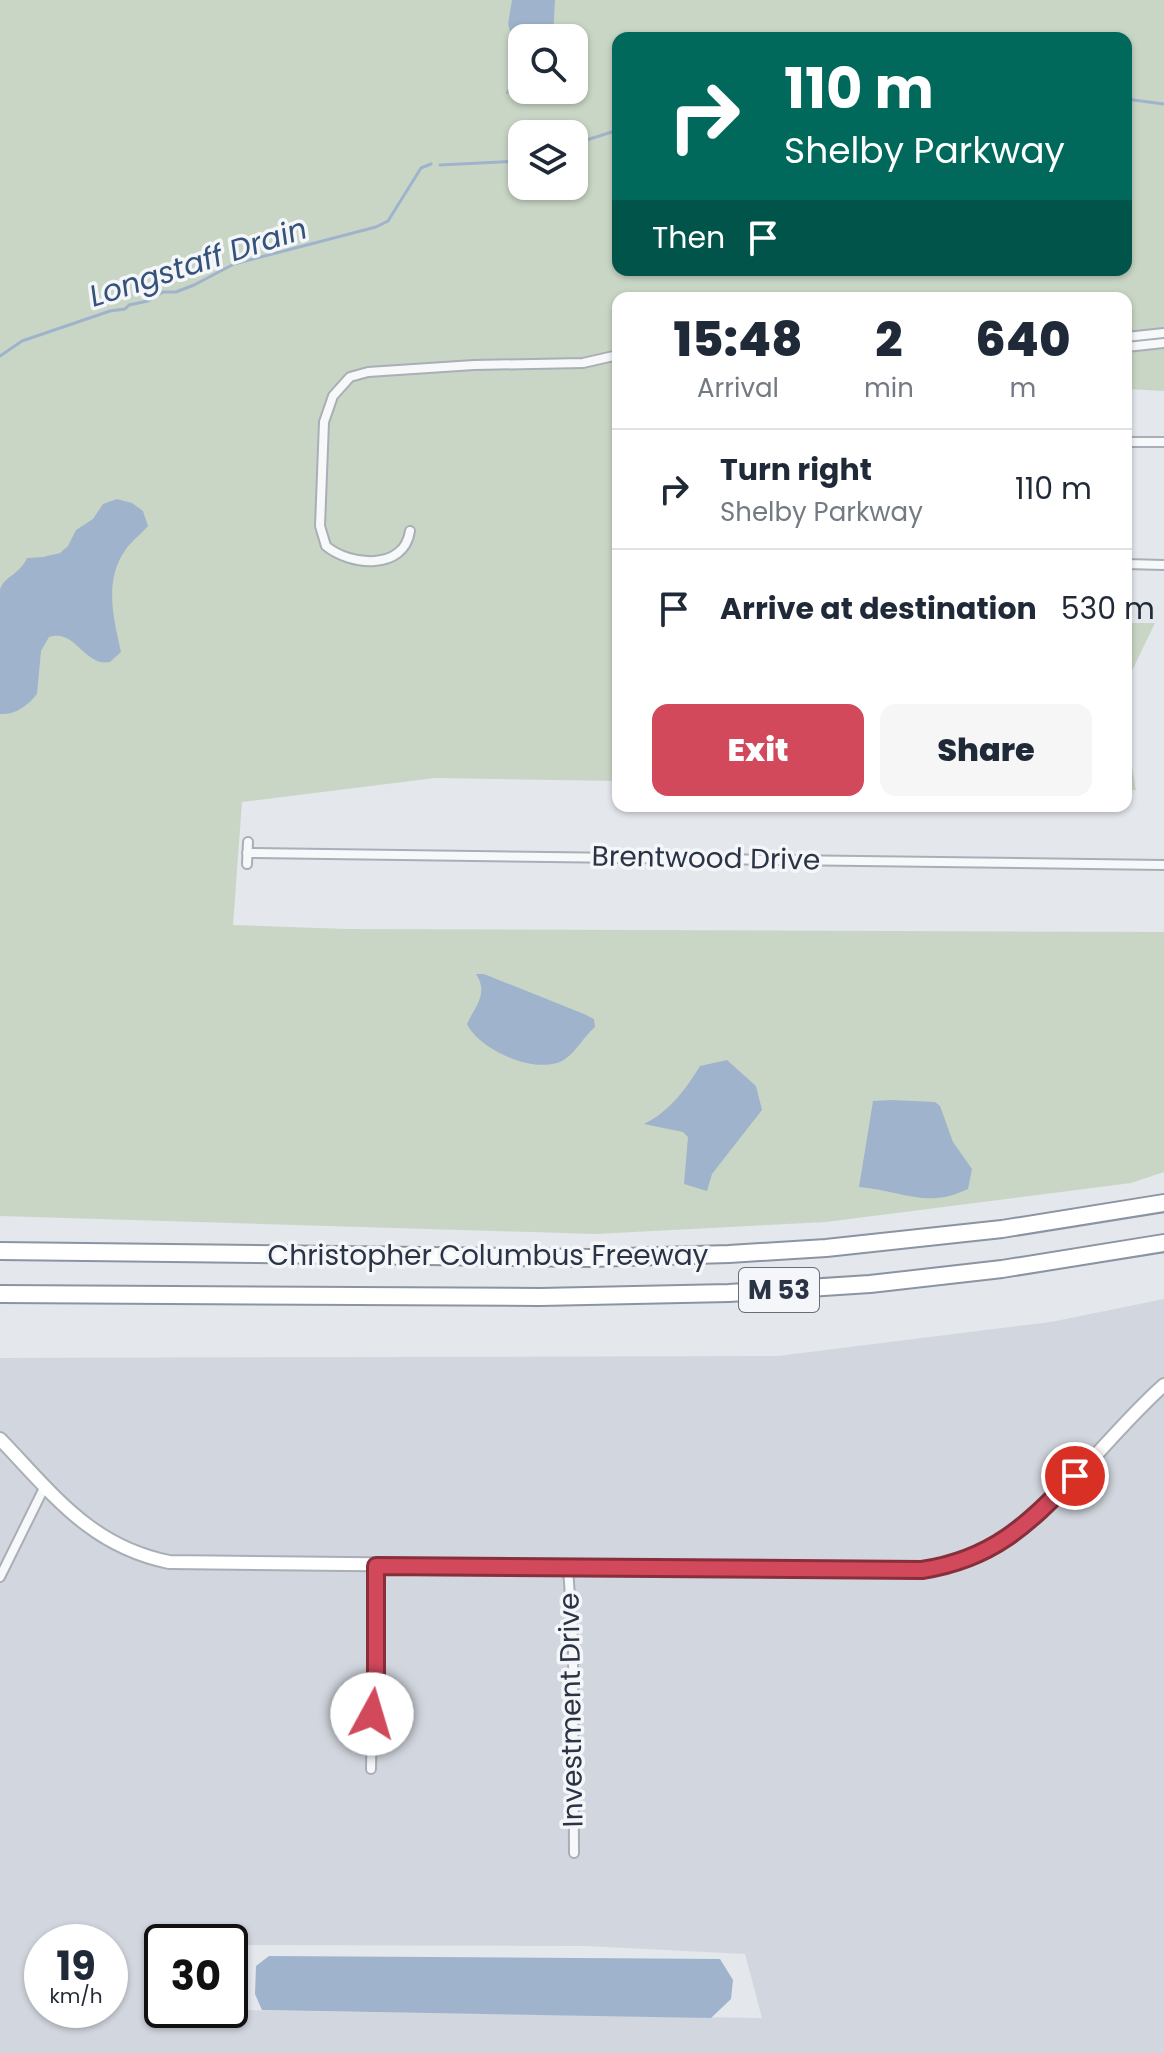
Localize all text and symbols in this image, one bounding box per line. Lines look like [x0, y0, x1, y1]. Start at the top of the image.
map controls [508, 24, 588, 200]
button: search [508, 24, 588, 104]
text: 110 m [784, 49, 934, 128]
icon: right [652, 64, 756, 168]
button: layers [508, 120, 588, 200]
text: Shelby Parkway [784, 125, 1065, 176]
water label: Longstaff Drain [84, 207, 312, 317]
text: Then [652, 216, 725, 259]
icon: arrive [741, 216, 785, 260]
text: 15:48 [673, 306, 803, 373]
text: 2 [875, 306, 903, 373]
text: 640 [975, 306, 1071, 373]
text: Arrival [697, 370, 779, 406]
text: min [864, 370, 914, 406]
text: m [1010, 370, 1036, 406]
text: Turn right [720, 448, 872, 491]
icon: right [652, 467, 696, 511]
text: 110 m [1015, 467, 1092, 510]
text: Shelby Parkway [720, 494, 923, 530]
icon: arrive [652, 587, 696, 631]
text: Arrive at destination [720, 587, 1037, 630]
text: 530 m [1061, 587, 1155, 630]
button: Exit [652, 704, 864, 796]
button: Share [880, 704, 1092, 796]
street label: Brentwood Drive [591, 837, 821, 879]
street label: Christopher Columbus Freeway [268, 1236, 709, 1275]
road number: M 53 [739, 1268, 819, 1312]
pin [1041, 1442, 1109, 1510]
icon: arrive [1053, 1454, 1097, 1498]
street label: Investment Drive [549, 1592, 593, 1828]
position arrow [330, 1672, 414, 1756]
speed limit sign: 30 [144, 1924, 248, 2028]
text: 19 [56, 1938, 96, 1994]
text: km/h [49, 1982, 103, 2010]

